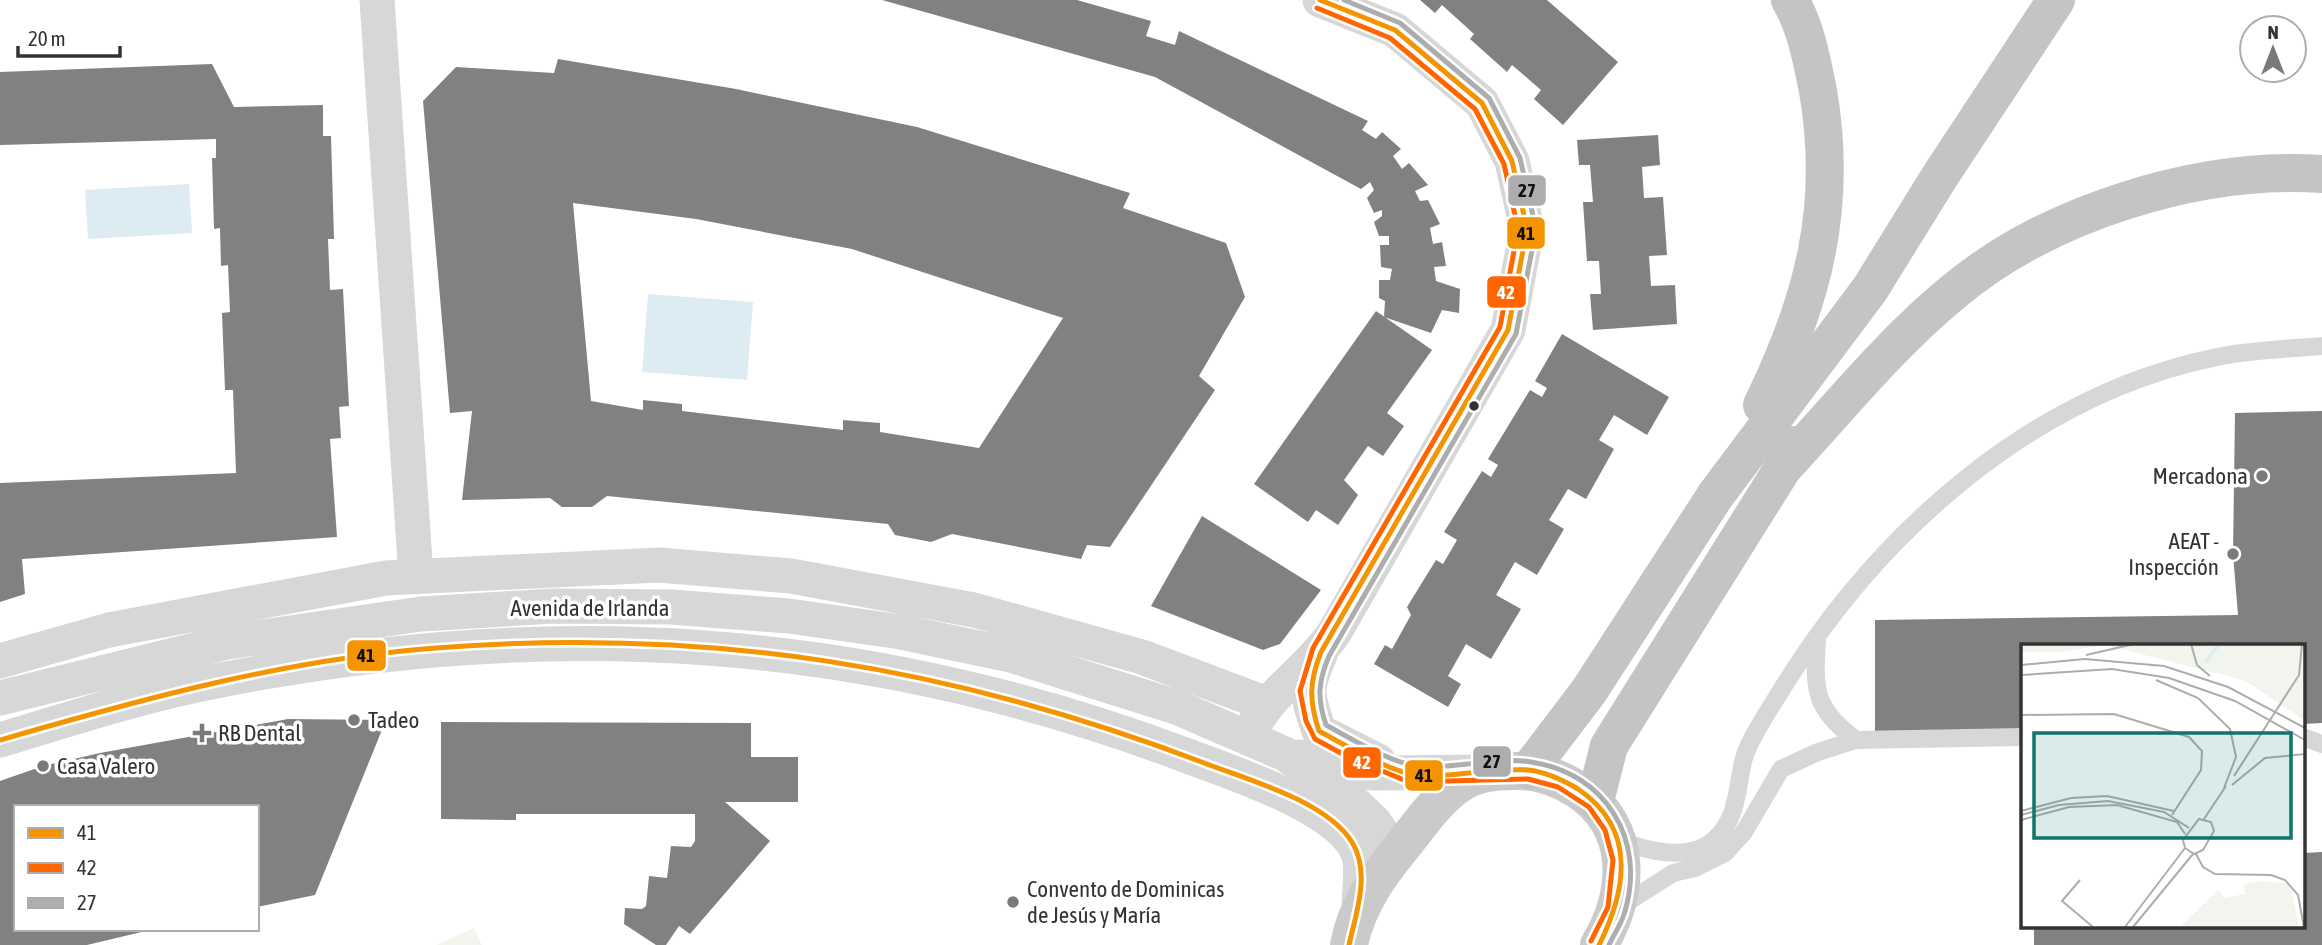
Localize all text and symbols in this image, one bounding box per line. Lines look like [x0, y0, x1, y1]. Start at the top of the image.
scale bar [18, 14, 119, 58]
north arrow [2238, 14, 2308, 84]
text: N [2267, 21, 2279, 43]
text: 20 m [28, 26, 66, 50]
line badge: 27 [1507, 174, 1547, 207]
text: 27 [1518, 179, 1536, 201]
line badge: 41 [1506, 216, 1546, 250]
text: 41 [1516, 222, 1535, 244]
line badge: 42 [1486, 275, 1527, 309]
text: 42 [1496, 281, 1515, 303]
unlabelled marker [1467, 399, 1481, 413]
place label: Mercadona [2153, 463, 2248, 489]
marker: Mercadona [2254, 468, 2270, 484]
place label: AEAT - Inspección [2128, 528, 2219, 580]
marker: AEAT - Inspección [2225, 546, 2241, 562]
street label: Avenida de Irlanda [511, 595, 669, 621]
line badge: 41 [346, 639, 387, 672]
text: 41 [356, 644, 375, 666]
inset map [2021, 644, 2304, 928]
place label: Tadeo [368, 707, 419, 733]
marker: Tadeo [346, 712, 362, 728]
place label: RB Dental [218, 720, 301, 746]
marker: RB Dental [192, 723, 212, 743]
line badge: 27 [1472, 745, 1512, 778]
line badge: 42 [1342, 746, 1382, 779]
text: 27 [1483, 750, 1501, 772]
text: 42 [1352, 751, 1371, 773]
place label: Casa Valero [57, 753, 155, 779]
marker: Casa Valero [35, 758, 51, 774]
line badge: 41 [1404, 759, 1444, 792]
text: 41 [1414, 764, 1433, 786]
legend [14, 805, 259, 931]
text: 41 [77, 820, 97, 844]
text: 42 [77, 855, 97, 879]
place label: Convento de Dominicas de Jesús y María [1027, 876, 1224, 928]
text: 27 [77, 890, 97, 914]
marker: Convento de Dominicas de Jesús y María [1005, 894, 1021, 910]

